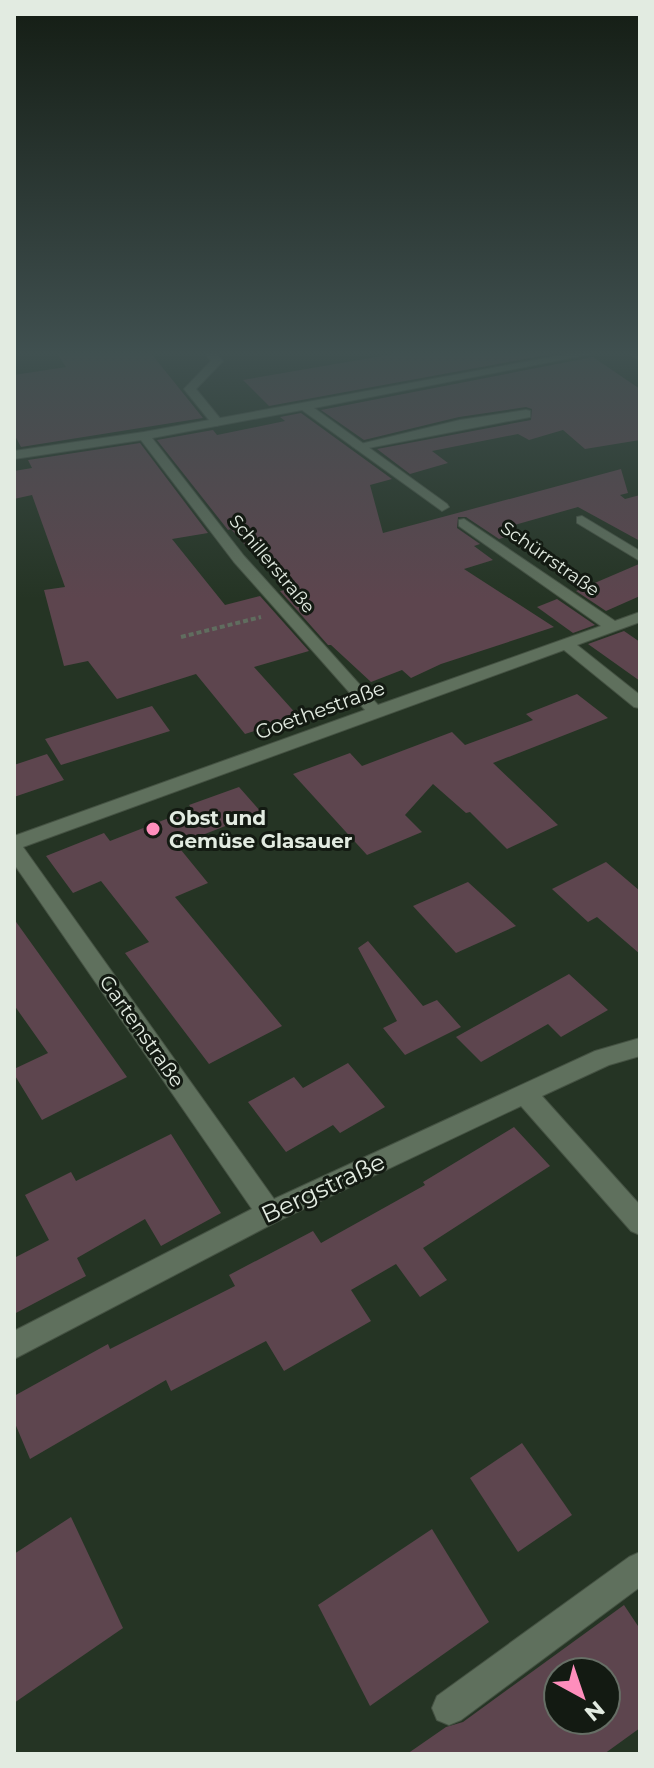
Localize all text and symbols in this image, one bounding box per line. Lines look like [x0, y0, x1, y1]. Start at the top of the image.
street label: Schillerstraße [224, 510, 320, 618]
street label: Schürrstraße [496, 517, 604, 601]
street label: Goethestraße [252, 675, 388, 745]
place label: Obst und Gemüse Glasauer [169, 806, 353, 853]
marker: Obst und Gemüse Glasauer [144, 820, 162, 838]
street label: Gartenstraße [95, 970, 189, 1092]
street label: Bergstraße [257, 1147, 389, 1229]
north arrow [542, 1656, 622, 1736]
text: N [579, 1695, 610, 1727]

